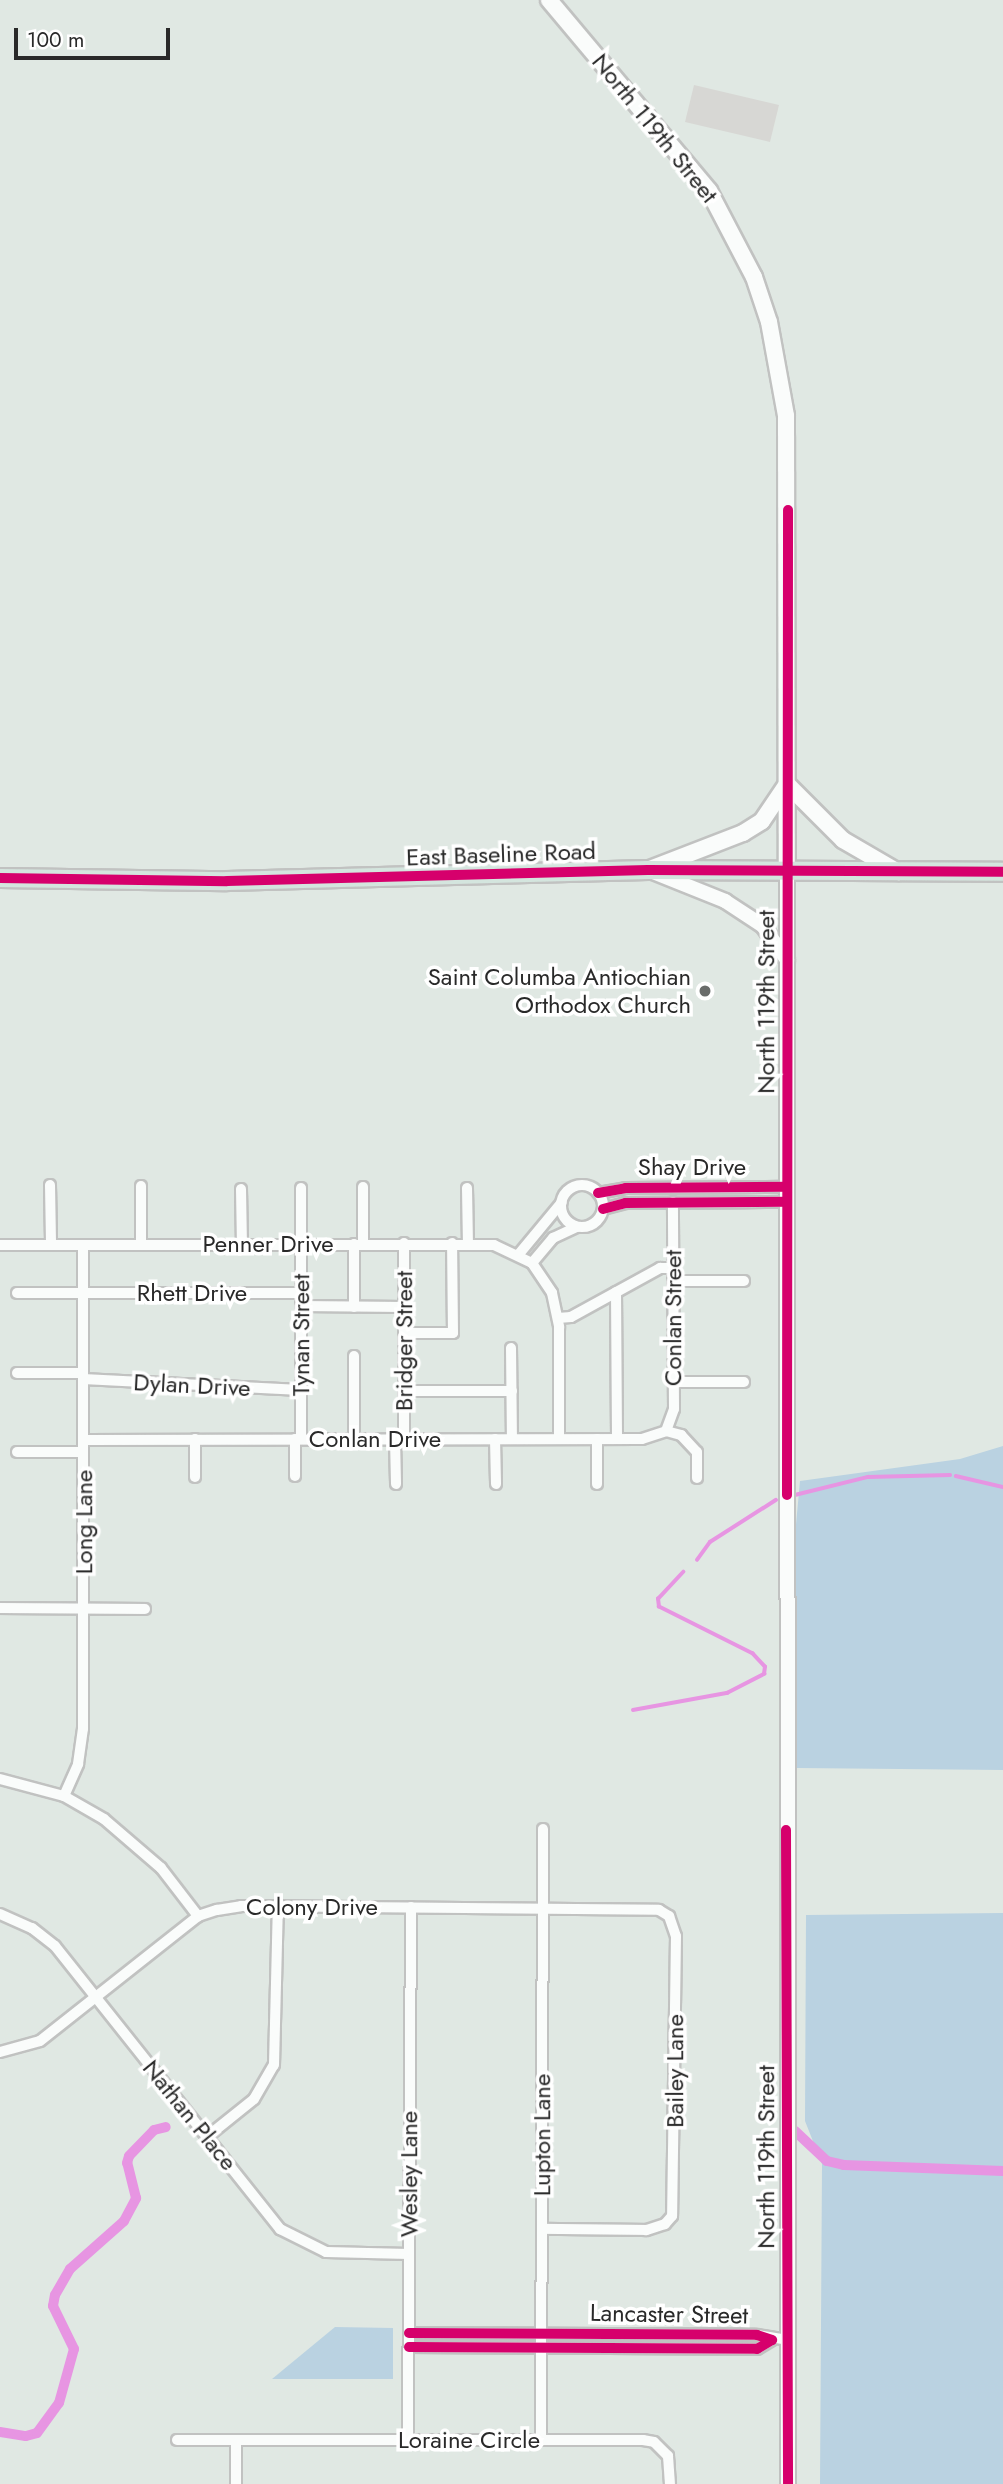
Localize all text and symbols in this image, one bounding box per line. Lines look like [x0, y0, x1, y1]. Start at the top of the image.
scale bar [18, 14, 173, 58]
text: 100 m [27, 25, 84, 55]
street label: North 119th Street [586, 48, 724, 208]
street label: East Baseline Road [406, 836, 596, 872]
street label: North 119th Street [752, 910, 780, 1094]
place label: Saint Columba Antiochian Orthodox Church [428, 963, 691, 1019]
marker: Saint Columba Antiochian Orthodox Church [697, 983, 713, 999]
street label: Shay Drive [638, 1153, 746, 1181]
street label: Penner Drive [202, 1230, 334, 1258]
street label: Conlan Street [659, 1250, 687, 1386]
street label: Bridger Street [390, 1271, 418, 1411]
street label: Tynan Street [287, 1274, 315, 1396]
street label: Rhett Drive [137, 1279, 247, 1307]
street label: Dylan Drive [133, 1368, 251, 1402]
street label: Conlan Drive [309, 1425, 441, 1453]
street label: Long Lane [70, 1470, 98, 1574]
street label: Colony Drive [246, 1893, 378, 1921]
street label: Bailey Lane [661, 2014, 689, 2128]
street label: Nathan Place [137, 2054, 243, 2176]
street label: North 119th Street [752, 2065, 780, 2249]
street label: Lupton Lane [528, 2074, 556, 2196]
street label: Wesley Lane [395, 2111, 423, 2237]
street label: Lancaster Street [590, 2298, 748, 2330]
street label: Loraine Circle [398, 2426, 540, 2454]

